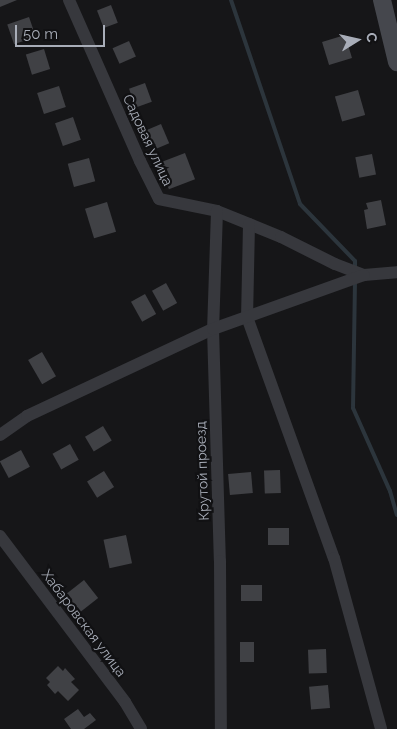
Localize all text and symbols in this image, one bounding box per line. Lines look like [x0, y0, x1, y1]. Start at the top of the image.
scale bar [18, 15, 108, 47]
north arrow [332, 15, 382, 65]
text: 50 m [23, 25, 58, 43]
text: С [363, 31, 380, 44]
street label: Садовая улица [119, 91, 177, 189]
street label: Крутой проезд [192, 421, 212, 521]
street label: Хабаровская улица [38, 566, 130, 680]

